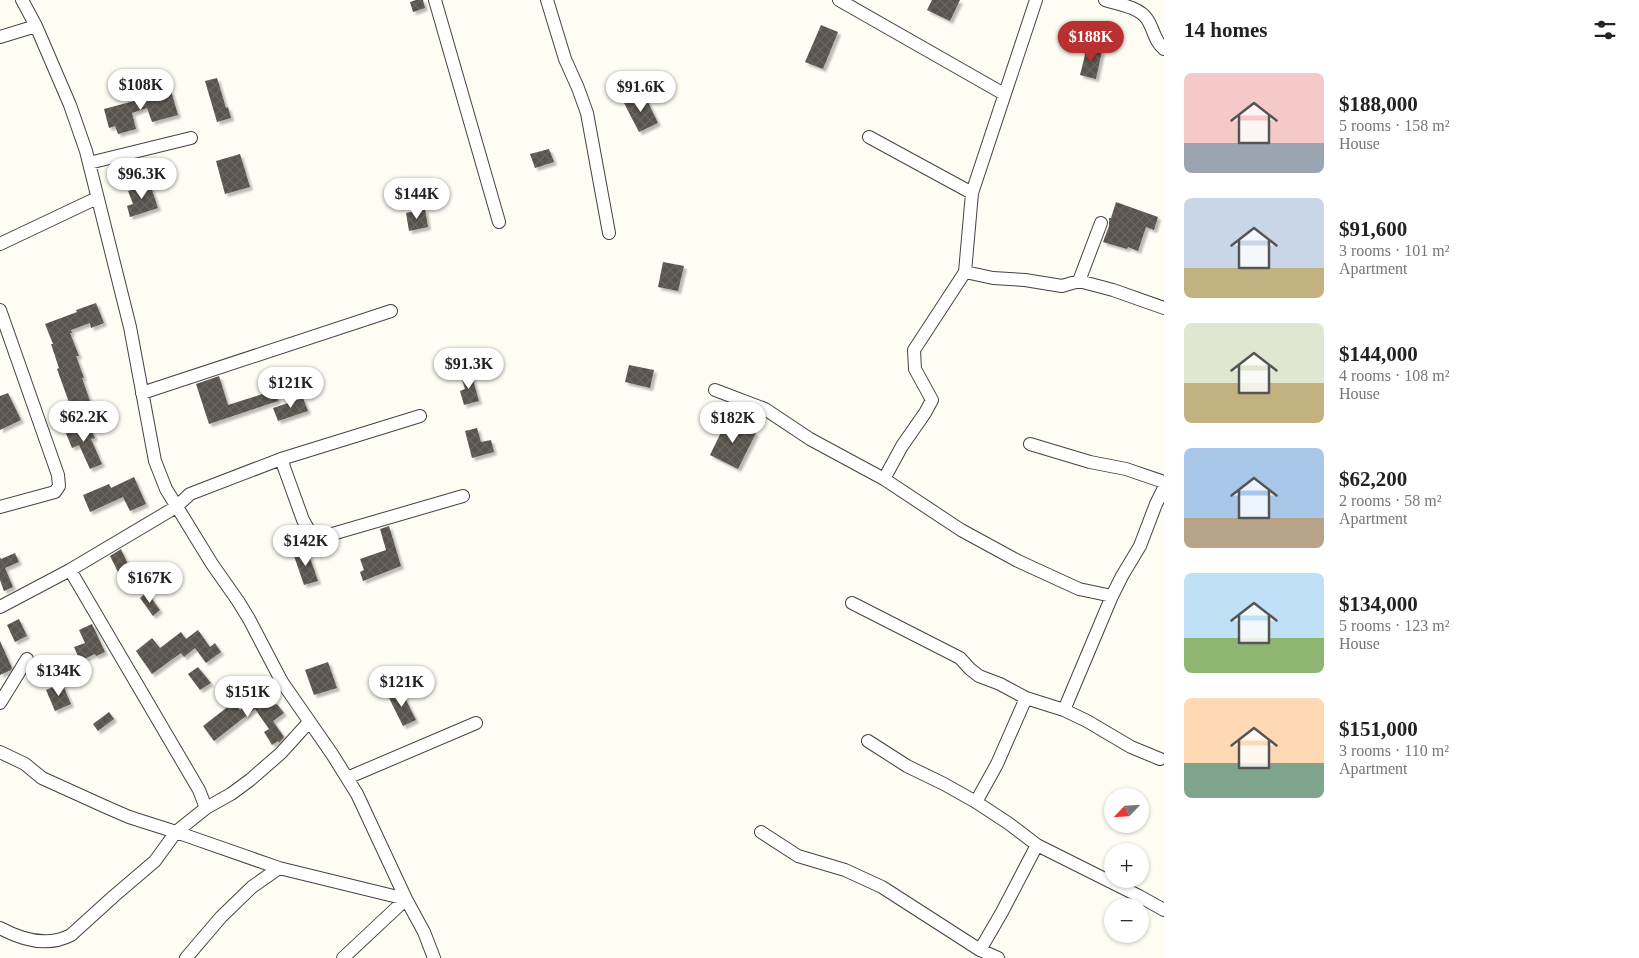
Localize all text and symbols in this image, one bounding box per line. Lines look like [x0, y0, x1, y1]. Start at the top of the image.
icon: filters [1591, 16, 1619, 44]
text: 14 homes [1184, 18, 1267, 42]
pin: $188K [1056, 20, 1126, 63]
text: $188K [1069, 28, 1113, 45]
pin: $108K [106, 68, 176, 111]
pin: $91.6K [600, 70, 682, 113]
text: $108K [119, 76, 163, 93]
text: $91.6K [617, 78, 665, 95]
text: $188,000 [1339, 92, 1418, 116]
icon: home [1224, 93, 1284, 153]
text: 5 rooms · 158 m² [1339, 117, 1450, 134]
text: House [1339, 135, 1380, 152]
pin: $96.3K [101, 158, 183, 200]
text: $96.3K [118, 165, 166, 182]
pin: $144K [382, 178, 452, 220]
text: $144K [395, 185, 439, 202]
text: $91,600 [1339, 217, 1407, 241]
icon: home [1224, 218, 1284, 278]
text: 3 rooms · 101 m² [1339, 242, 1450, 259]
text: Apartment [1339, 260, 1407, 277]
text: $144,000 [1339, 342, 1418, 366]
icon: home [1224, 343, 1284, 403]
pin: $91.3K [428, 348, 510, 390]
text: $91.3K [445, 355, 493, 372]
pin: $121K [256, 366, 326, 409]
text: 4 rooms · 108 m² [1339, 367, 1450, 384]
text: $121K [269, 374, 313, 391]
text: House [1339, 385, 1380, 402]
pin: $62.2K [43, 400, 125, 443]
pin: $182K [698, 402, 768, 444]
text: $62.2K [60, 408, 108, 425]
text: $182K [711, 409, 755, 426]
text: $62,200 [1339, 467, 1407, 491]
icon: home [1224, 468, 1284, 528]
text: 2 rooms · 58 m² [1339, 492, 1442, 509]
text: Apartment [1339, 510, 1407, 527]
pin: $142K [271, 524, 341, 567]
text: $142K [284, 532, 328, 549]
pin: $167K [115, 562, 185, 604]
text: $167K [128, 569, 172, 586]
text: $134,000 [1339, 592, 1418, 616]
icon: home [1224, 593, 1284, 653]
text: 5 rooms · 123 m² [1339, 617, 1450, 634]
text: House [1339, 635, 1380, 652]
pin: $134K [24, 654, 94, 697]
text: $134K [37, 662, 81, 679]
pin: $121K [367, 666, 437, 708]
text: $121K [380, 673, 424, 690]
pin: $151K [213, 676, 283, 718]
text: $151K [226, 683, 270, 700]
text: $151,000 [1339, 717, 1418, 741]
icon: home [1224, 718, 1284, 778]
text: 3 rooms · 110 m² [1339, 742, 1449, 759]
text: Apartment [1339, 760, 1407, 777]
north arrow [1104, 788, 1149, 832]
map controls [1104, 788, 1149, 943]
button: + [1104, 843, 1149, 888]
button: − [1104, 898, 1149, 943]

